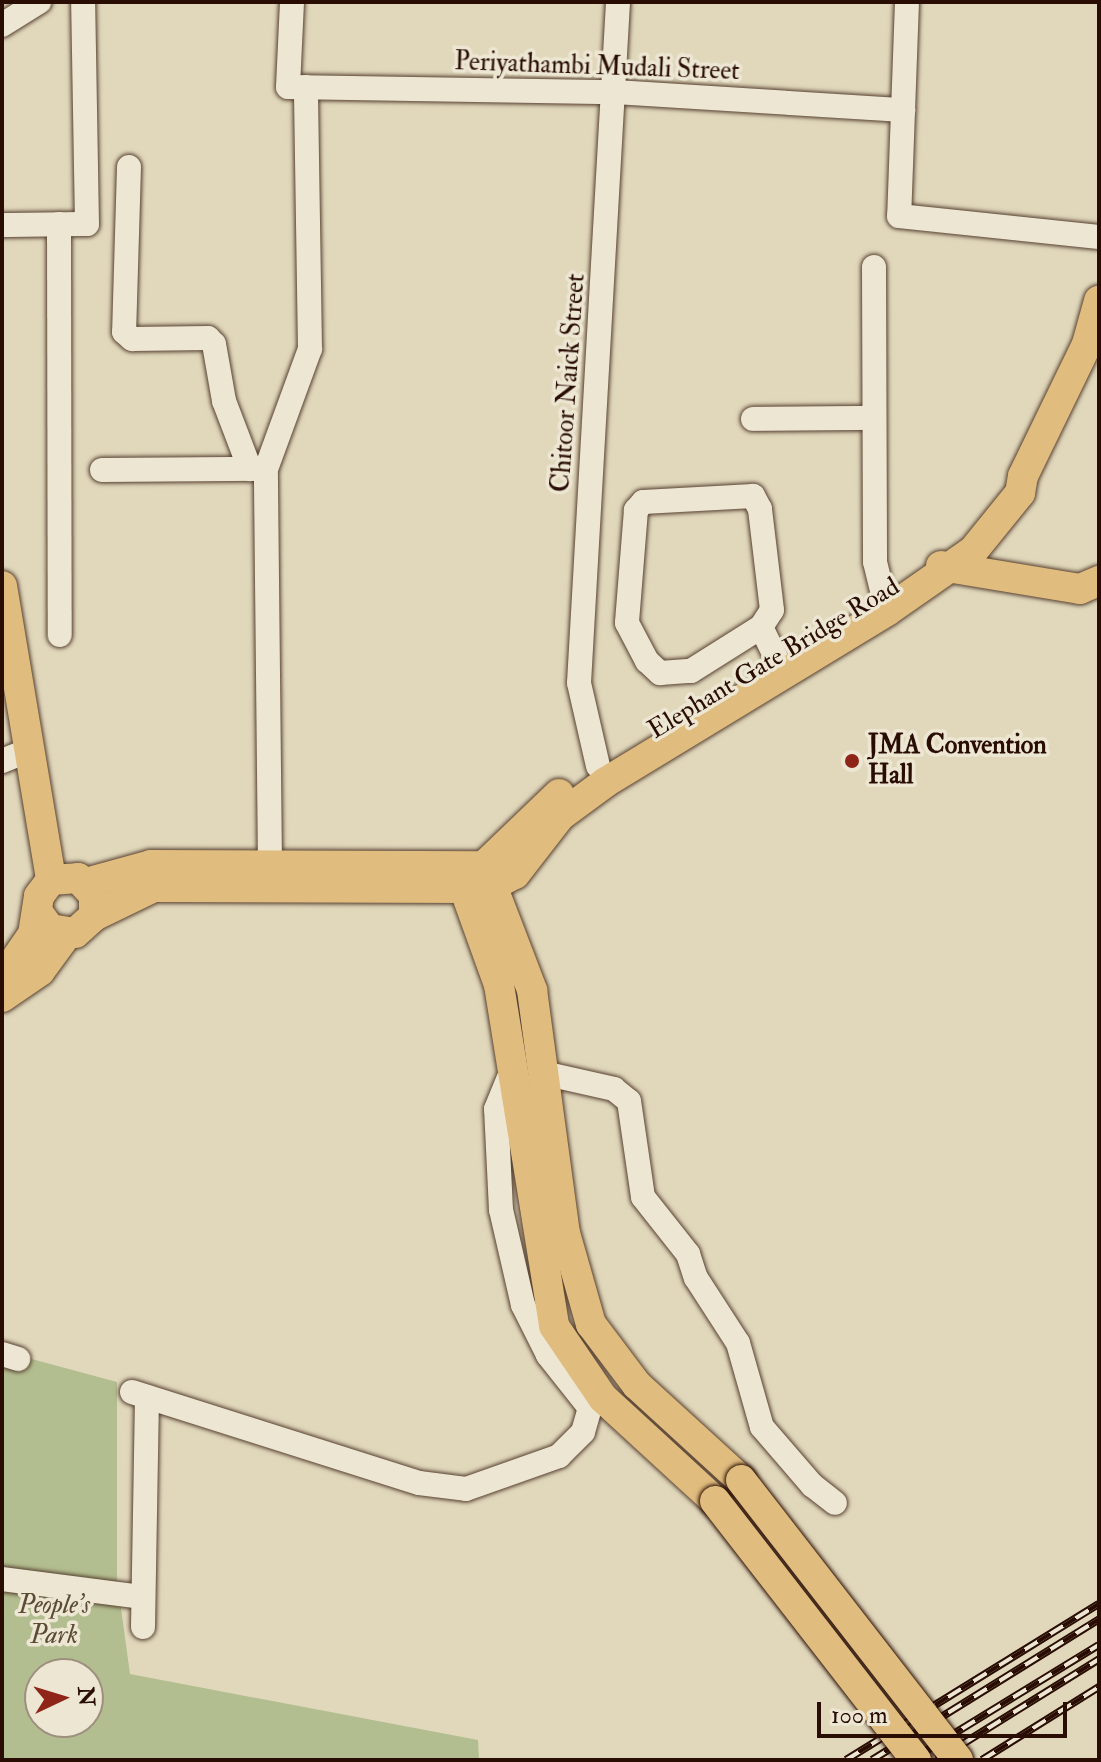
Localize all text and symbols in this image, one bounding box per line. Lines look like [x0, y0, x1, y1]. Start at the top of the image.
street label: Periyathambi Mudali Street [454, 46, 740, 88]
street label: Chitoor Naick Street [546, 273, 592, 493]
street label: Elephant Gate Bridge Road [643, 572, 905, 746]
place label: JMA Convention Hall [868, 730, 1047, 792]
marker: JMA Convention Hall [843, 752, 861, 770]
park label: People's Park [18, 1590, 90, 1652]
north arrow [24, 1658, 104, 1738]
text: N [71, 1686, 101, 1707]
scale bar [821, 1686, 1071, 1736]
text: 100 m [831, 1700, 888, 1731]

